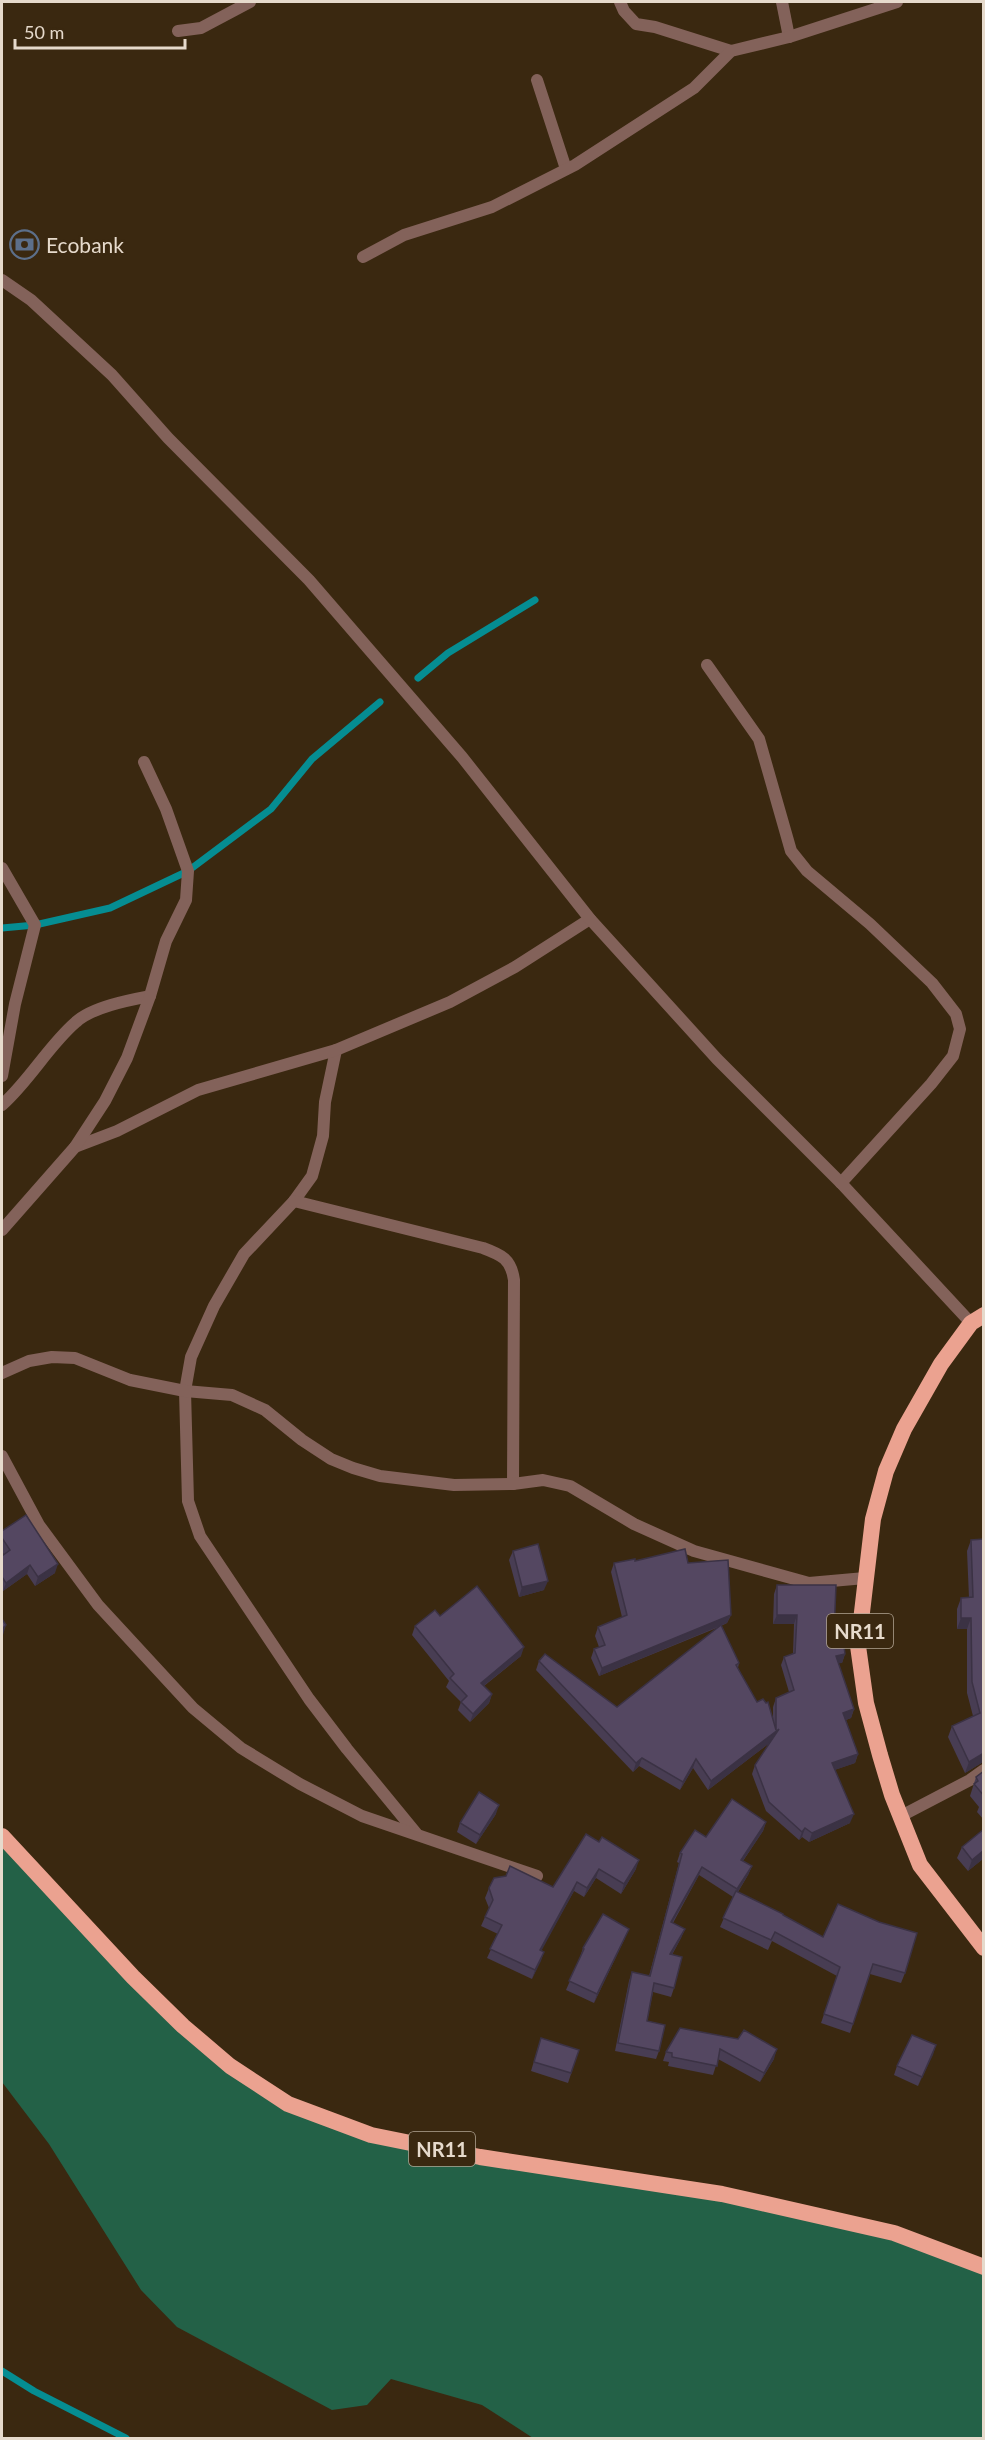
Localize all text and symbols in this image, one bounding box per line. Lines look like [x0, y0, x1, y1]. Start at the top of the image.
scale bar [15, 12, 184, 50]
text: 50 m [24, 21, 64, 43]
bank icon: Ecobank [9, 228, 41, 260]
place label: Ecobank [46, 232, 124, 257]
road number: NR11 [827, 1614, 893, 1648]
road number: NR11 [409, 2132, 475, 2166]

